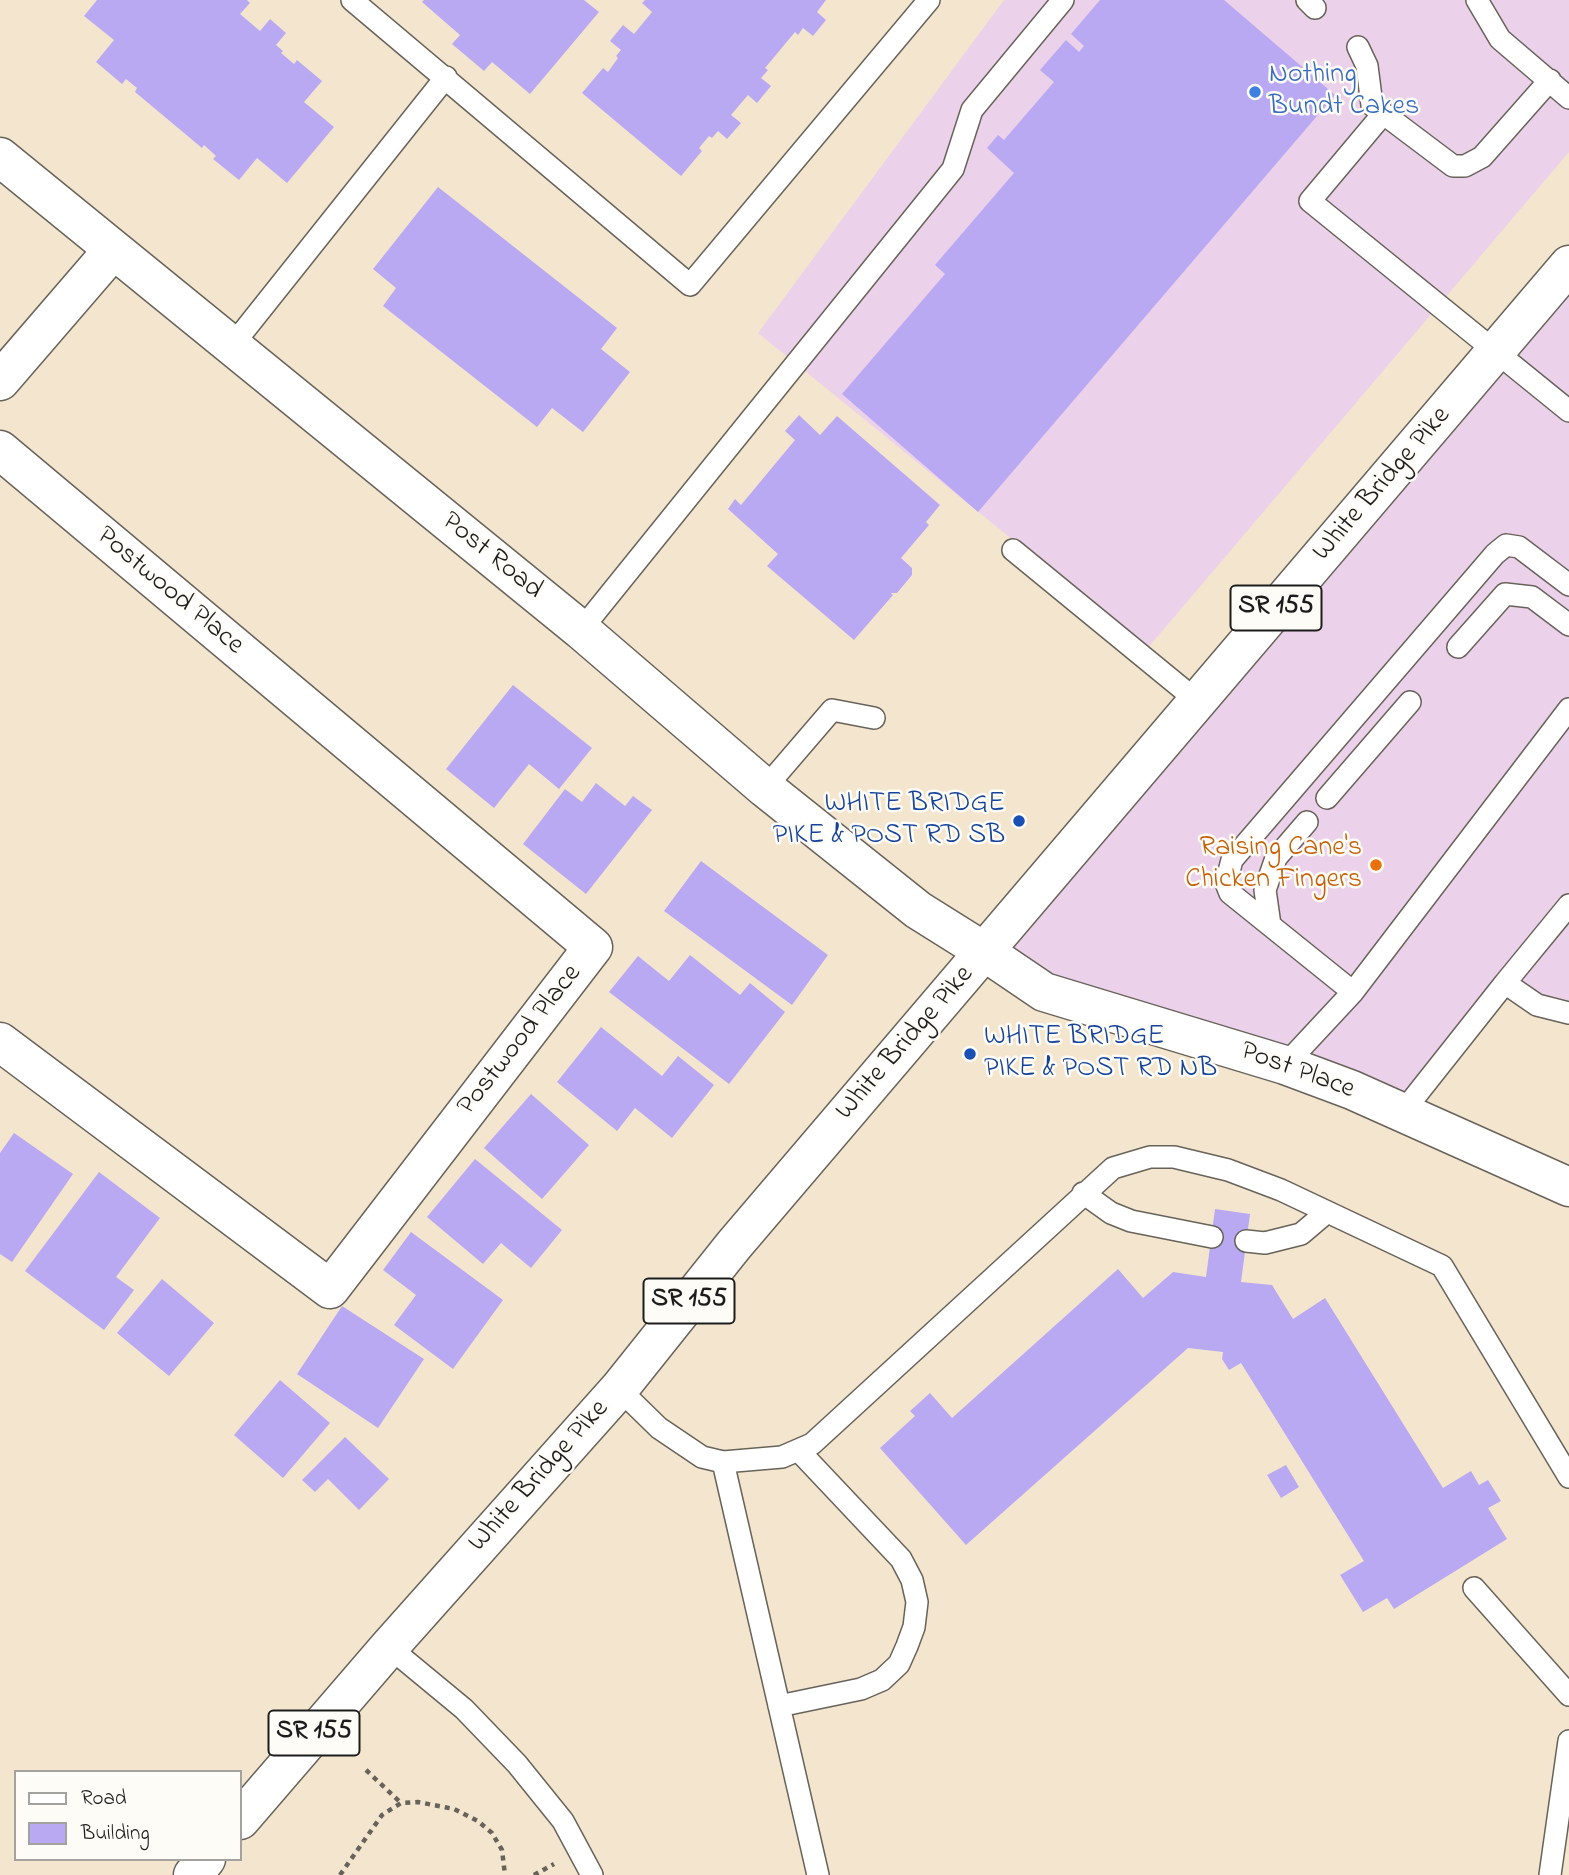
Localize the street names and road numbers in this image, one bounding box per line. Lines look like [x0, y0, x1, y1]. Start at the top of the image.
street label: White Bridge Pike [1307, 401, 1459, 569]
street label: Post Road [434, 506, 548, 608]
street label: Postwood Place [88, 521, 250, 663]
road number: SR 155 [1230, 586, 1322, 630]
street label: Postwood Place [452, 959, 590, 1123]
street label: White Bridge Pike [830, 960, 982, 1128]
street label: Post Place [1235, 1036, 1359, 1108]
road number: SR 155 [644, 1278, 734, 1324]
street label: White Bridge Pike [463, 1394, 617, 1560]
road number: SR 155 [268, 1710, 360, 1756]

